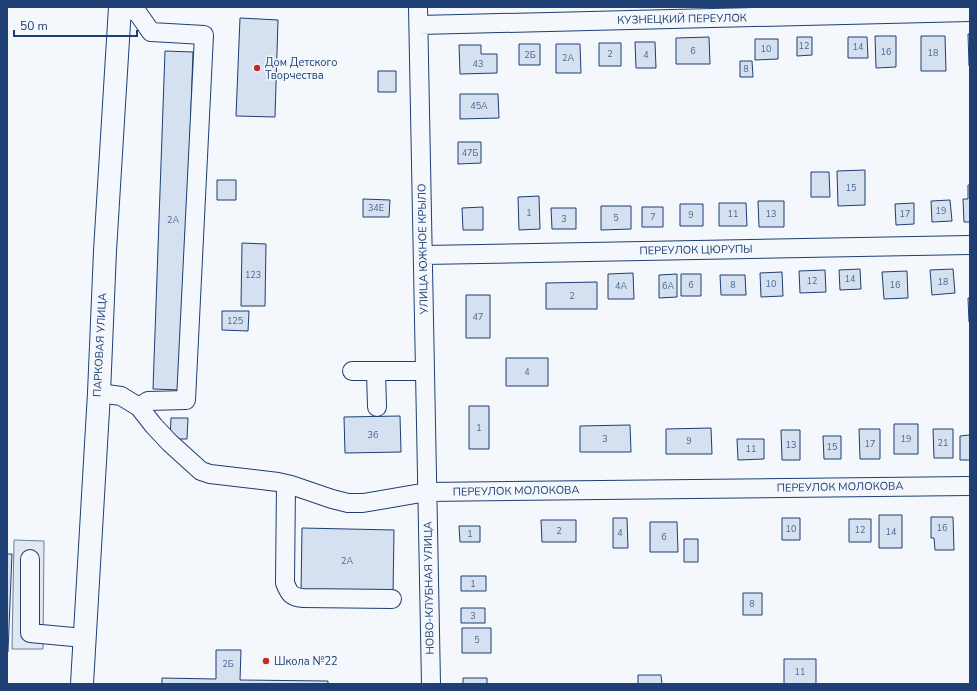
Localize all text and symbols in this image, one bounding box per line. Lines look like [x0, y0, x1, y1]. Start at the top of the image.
street label: КУЗНЕЦКИЙ ПЕРЕУЛОК [617, 10, 747, 28]
scale bar [14, 12, 137, 38]
text: 50 m [20, 18, 48, 34]
house number: 12 [799, 40, 809, 52]
house number: 14 [853, 41, 864, 53]
house number: 10 [761, 43, 771, 55]
house number: 6 [690, 45, 696, 57]
house number: 16 [881, 46, 891, 58]
house number: 18 [928, 47, 938, 59]
house number: 2 [607, 48, 613, 60]
house number: 2Б [524, 49, 536, 61]
house number: 4 [643, 49, 649, 61]
house number: 2А [562, 52, 574, 64]
place label: Дом Детского Творчества [265, 55, 337, 83]
house number: 43 [473, 58, 483, 70]
marker: Дом Детского Творчества [252, 63, 262, 73]
house number: 8 [743, 63, 749, 75]
house number: 45А [470, 100, 488, 112]
house number: 47Б [462, 147, 478, 159]
house number: 15 [846, 182, 856, 194]
street label: УЛИЦА ЮЖНОЕ КРЫЛО [414, 184, 432, 315]
house number: 34Е [368, 202, 384, 214]
house number: 19 [936, 205, 946, 217]
house number: 1 [526, 207, 532, 219]
house number: 11 [728, 208, 738, 220]
house number: 13 [766, 208, 776, 220]
house number: 17 [900, 208, 910, 220]
house number: 9 [688, 209, 694, 221]
house number: 7 [650, 211, 656, 223]
house number: 5 [613, 212, 619, 224]
house number: 3 [561, 213, 567, 225]
house number: 2А [167, 214, 179, 226]
street label: ПЕРЕУЛОК ЦЮРУПЫ [639, 242, 753, 258]
house number: 123 [245, 269, 261, 281]
house number: 14 [845, 273, 856, 285]
house number: 12 [807, 275, 817, 287]
house number: 18 [938, 276, 948, 288]
house number: 10 [766, 278, 776, 290]
house number: 6 [688, 279, 694, 291]
house number: 8 [730, 279, 736, 291]
house number: 16 [890, 279, 900, 291]
house number: 4А [615, 280, 627, 292]
house number: 6А [662, 280, 674, 292]
house number: 2 [569, 290, 575, 302]
street label: ПАРКОВАЯ УЛИЦА [90, 292, 110, 398]
house number: 47 [473, 311, 483, 323]
house number: 125 [227, 315, 243, 327]
house number: 4 [524, 366, 530, 378]
house number: 1 [476, 422, 482, 434]
house number: 36 [368, 429, 378, 441]
house number: 3 [602, 433, 608, 445]
house number: 19 [901, 433, 911, 445]
house number: 9 [686, 435, 692, 447]
house number: 21 [938, 437, 948, 449]
house number: 17 [865, 438, 875, 450]
house number: 13 [786, 439, 796, 451]
house number: 15 [827, 441, 837, 453]
house number: 11 [746, 443, 756, 455]
street label: ПЕРЕУЛОК МОЛОКОВА [776, 478, 904, 496]
street label: ПЕРЕУЛОК МОЛОКОВА [452, 482, 580, 500]
street label: НОВО-КЛУБНАЯ УЛИЦА [420, 521, 438, 655]
house number: 16 [937, 522, 947, 534]
house number: 10 [786, 523, 796, 535]
house number: 12 [855, 524, 865, 536]
house number: 2 [556, 525, 562, 537]
house number: 14 [886, 526, 897, 538]
house number: 4 [617, 527, 623, 539]
house number: 1 [467, 528, 473, 540]
house number: 6 [661, 531, 667, 543]
house number: 2А [341, 555, 353, 567]
house number: 1 [470, 578, 476, 590]
house number: 8 [749, 598, 755, 610]
house number: 3 [470, 610, 476, 622]
house number: 5 [474, 634, 480, 646]
place label: Школа №22 [274, 654, 338, 669]
marker: Школа №22 [261, 656, 271, 666]
house number: 2Б [222, 658, 234, 670]
house number: 11 [795, 666, 805, 678]

